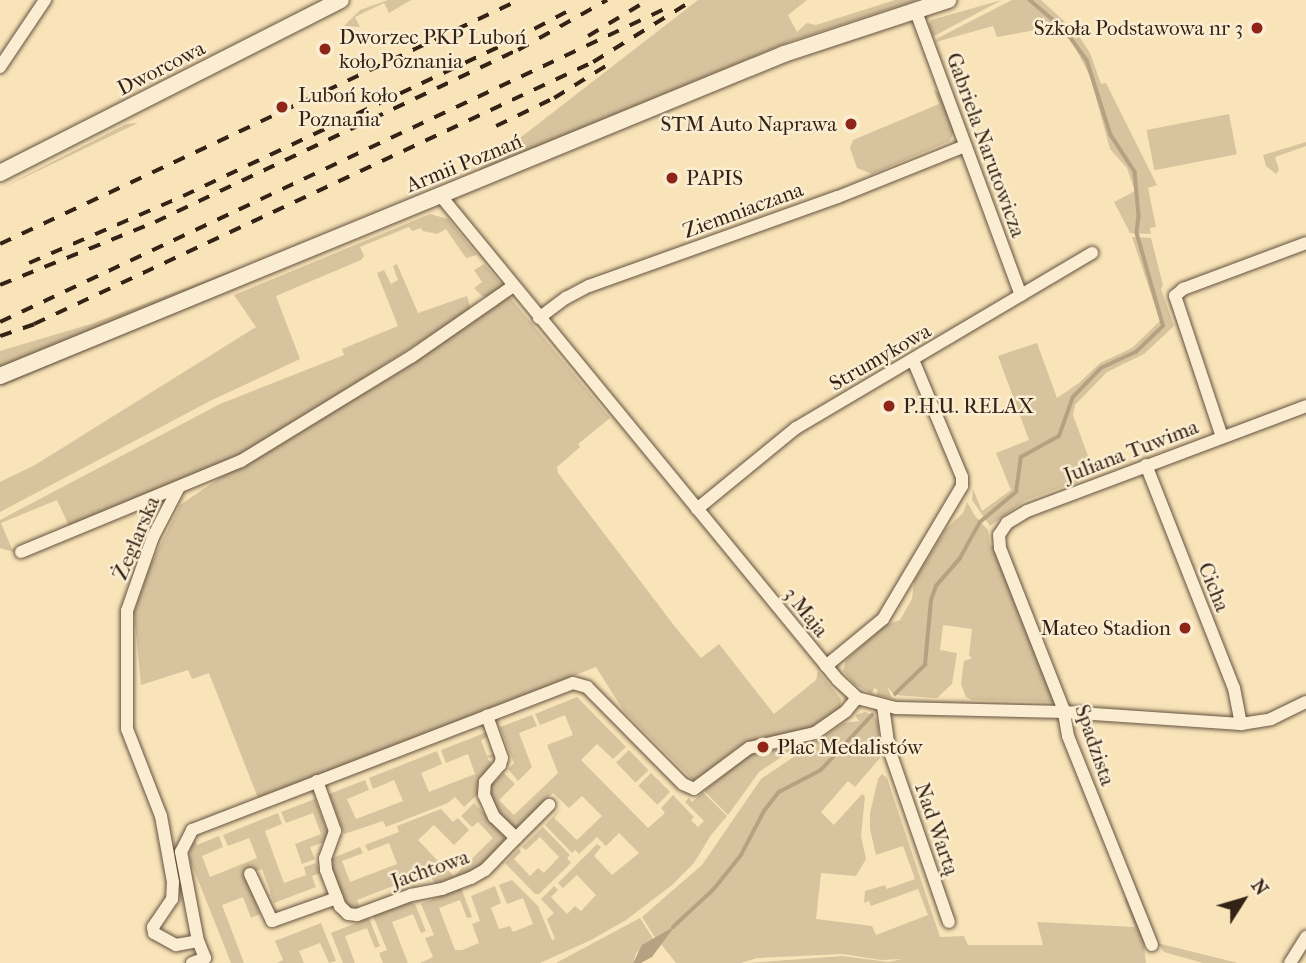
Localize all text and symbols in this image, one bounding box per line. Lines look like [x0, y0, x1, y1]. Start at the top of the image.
place label: Szkoła Podstawowa nr 3 [1034, 15, 1243, 41]
marker: Szkoła Podstawowa nr 3 [1249, 20, 1265, 36]
place label: Dworzec PKP Luboń koło Poznania [339, 24, 526, 74]
street label: Dworcowa [113, 35, 209, 101]
marker: Dworzec PKP Luboń koło Poznania [317, 41, 333, 57]
street label: Gabriela Narutowicza [941, 49, 1031, 241]
place label: Luboń koło Poznania [298, 82, 398, 132]
marker: Luboń koło Poznania [272, 97, 292, 117]
place label: STM Auto Naprawa [661, 111, 837, 137]
marker: STM Auto Naprawa [843, 116, 859, 132]
street label: Armii Poznań [402, 128, 526, 198]
place label: PAPIS [686, 165, 743, 191]
marker: PAPIS [664, 170, 680, 186]
street label: Ziemniaczana [679, 177, 807, 243]
street label: Strumykowa [825, 318, 935, 396]
place label: P.H.U. RELAX [903, 393, 1034, 419]
marker: P.H.U. RELAX [881, 398, 897, 414]
street label: Juliana Tuwima [1060, 414, 1202, 488]
street label: Żeglarska [107, 492, 165, 584]
street label: Cicha [1193, 559, 1235, 615]
street label: 3 Maja [778, 582, 834, 642]
place label: Mateo Stadion [1041, 615, 1171, 641]
marker: Mateo Stadion [1177, 620, 1193, 636]
street label: Spadzista [1069, 701, 1121, 789]
place label: Plac Medalistów [777, 734, 923, 760]
marker: Plac Medalistów [755, 739, 771, 755]
street label: Nad Wartą [909, 779, 965, 879]
street label: Jachtowa [388, 844, 472, 894]
north arrow [1208, 865, 1278, 935]
text: N [1247, 875, 1273, 900]

